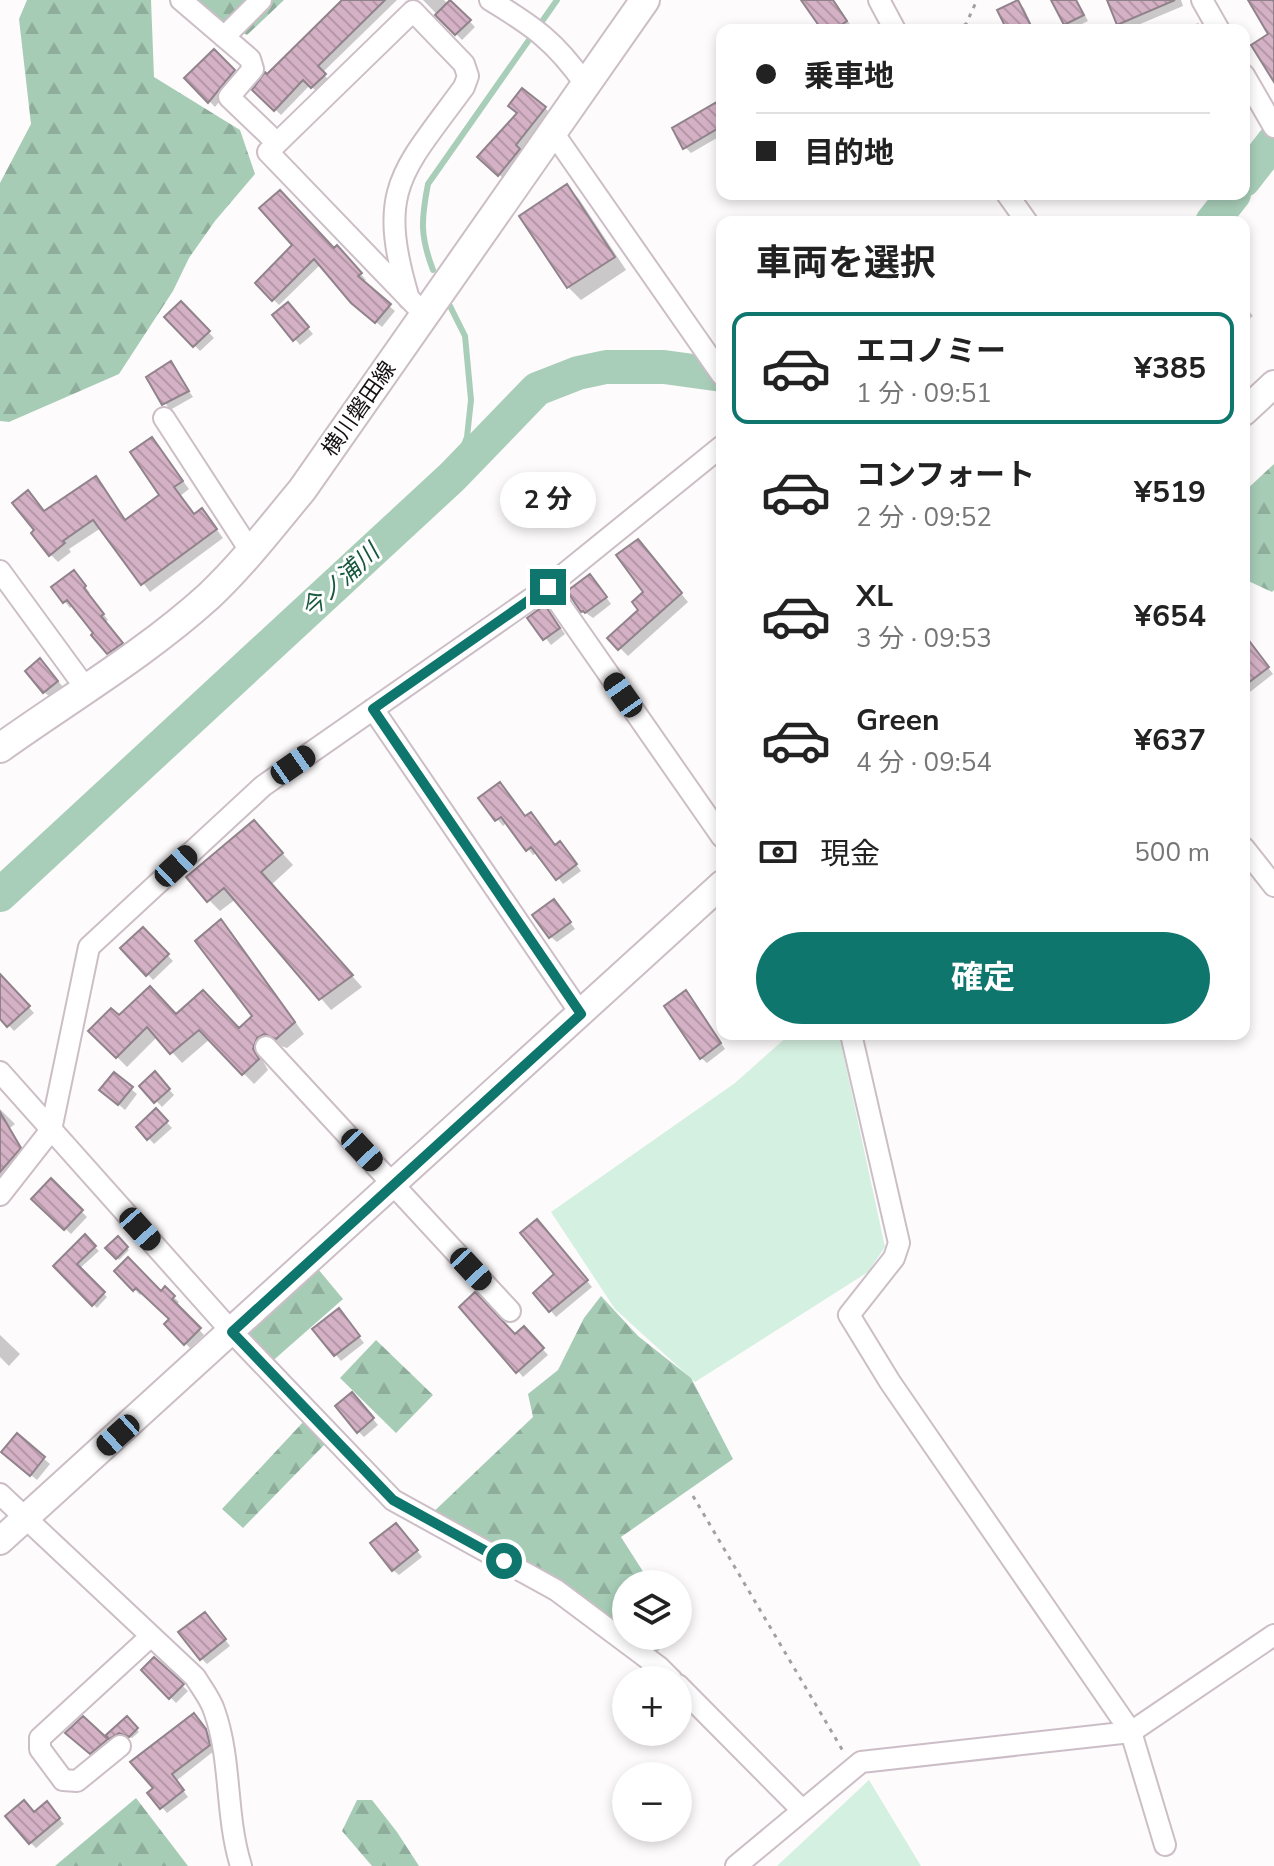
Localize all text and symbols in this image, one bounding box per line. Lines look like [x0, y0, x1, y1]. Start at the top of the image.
text: 乗車地 [804, 56, 894, 97]
text: 目的地 [804, 133, 894, 174]
text: 車両を選択 [756, 239, 936, 288]
text: エコノミー [856, 331, 1006, 372]
icon: car [760, 332, 832, 404]
text: ¥385 [1134, 348, 1206, 389]
street label: 横川磐田線 [315, 355, 403, 463]
text: 1 分 · 09:51 [856, 376, 992, 411]
text: コンフォート [856, 455, 1035, 496]
icon: car [760, 456, 832, 528]
callout: 2 分 [500, 471, 596, 527]
text: ¥519 [1134, 472, 1206, 513]
text: 2 分 [524, 482, 572, 517]
text: 2 分 · 09:52 [856, 500, 992, 535]
water label: 今ノ浦川 [294, 535, 388, 625]
route end [530, 569, 566, 605]
text: XL [856, 576, 893, 617]
icon: car [760, 580, 832, 652]
text: ¥654 [1134, 596, 1206, 637]
text: 3 分 · 09:53 [856, 621, 992, 656]
car [599, 668, 647, 722]
text: Green [856, 700, 940, 741]
icon: car [760, 704, 832, 776]
text: ¥637 [1134, 720, 1206, 761]
car [266, 741, 320, 789]
text: 4 分 · 09:54 [856, 745, 992, 780]
icon: cash [756, 830, 800, 874]
text: 現金 [820, 834, 880, 875]
text: 500 m [1134, 835, 1210, 870]
car [150, 841, 202, 891]
button: 確定 [756, 932, 1210, 1024]
car [337, 1124, 387, 1176]
car [115, 1203, 165, 1255]
car [446, 1243, 496, 1295]
car [92, 1410, 144, 1460]
route start [486, 1543, 522, 1579]
map controls [612, 1570, 692, 1842]
button: layers [612, 1570, 692, 1650]
button: + [612, 1666, 692, 1746]
button: − [612, 1762, 692, 1842]

